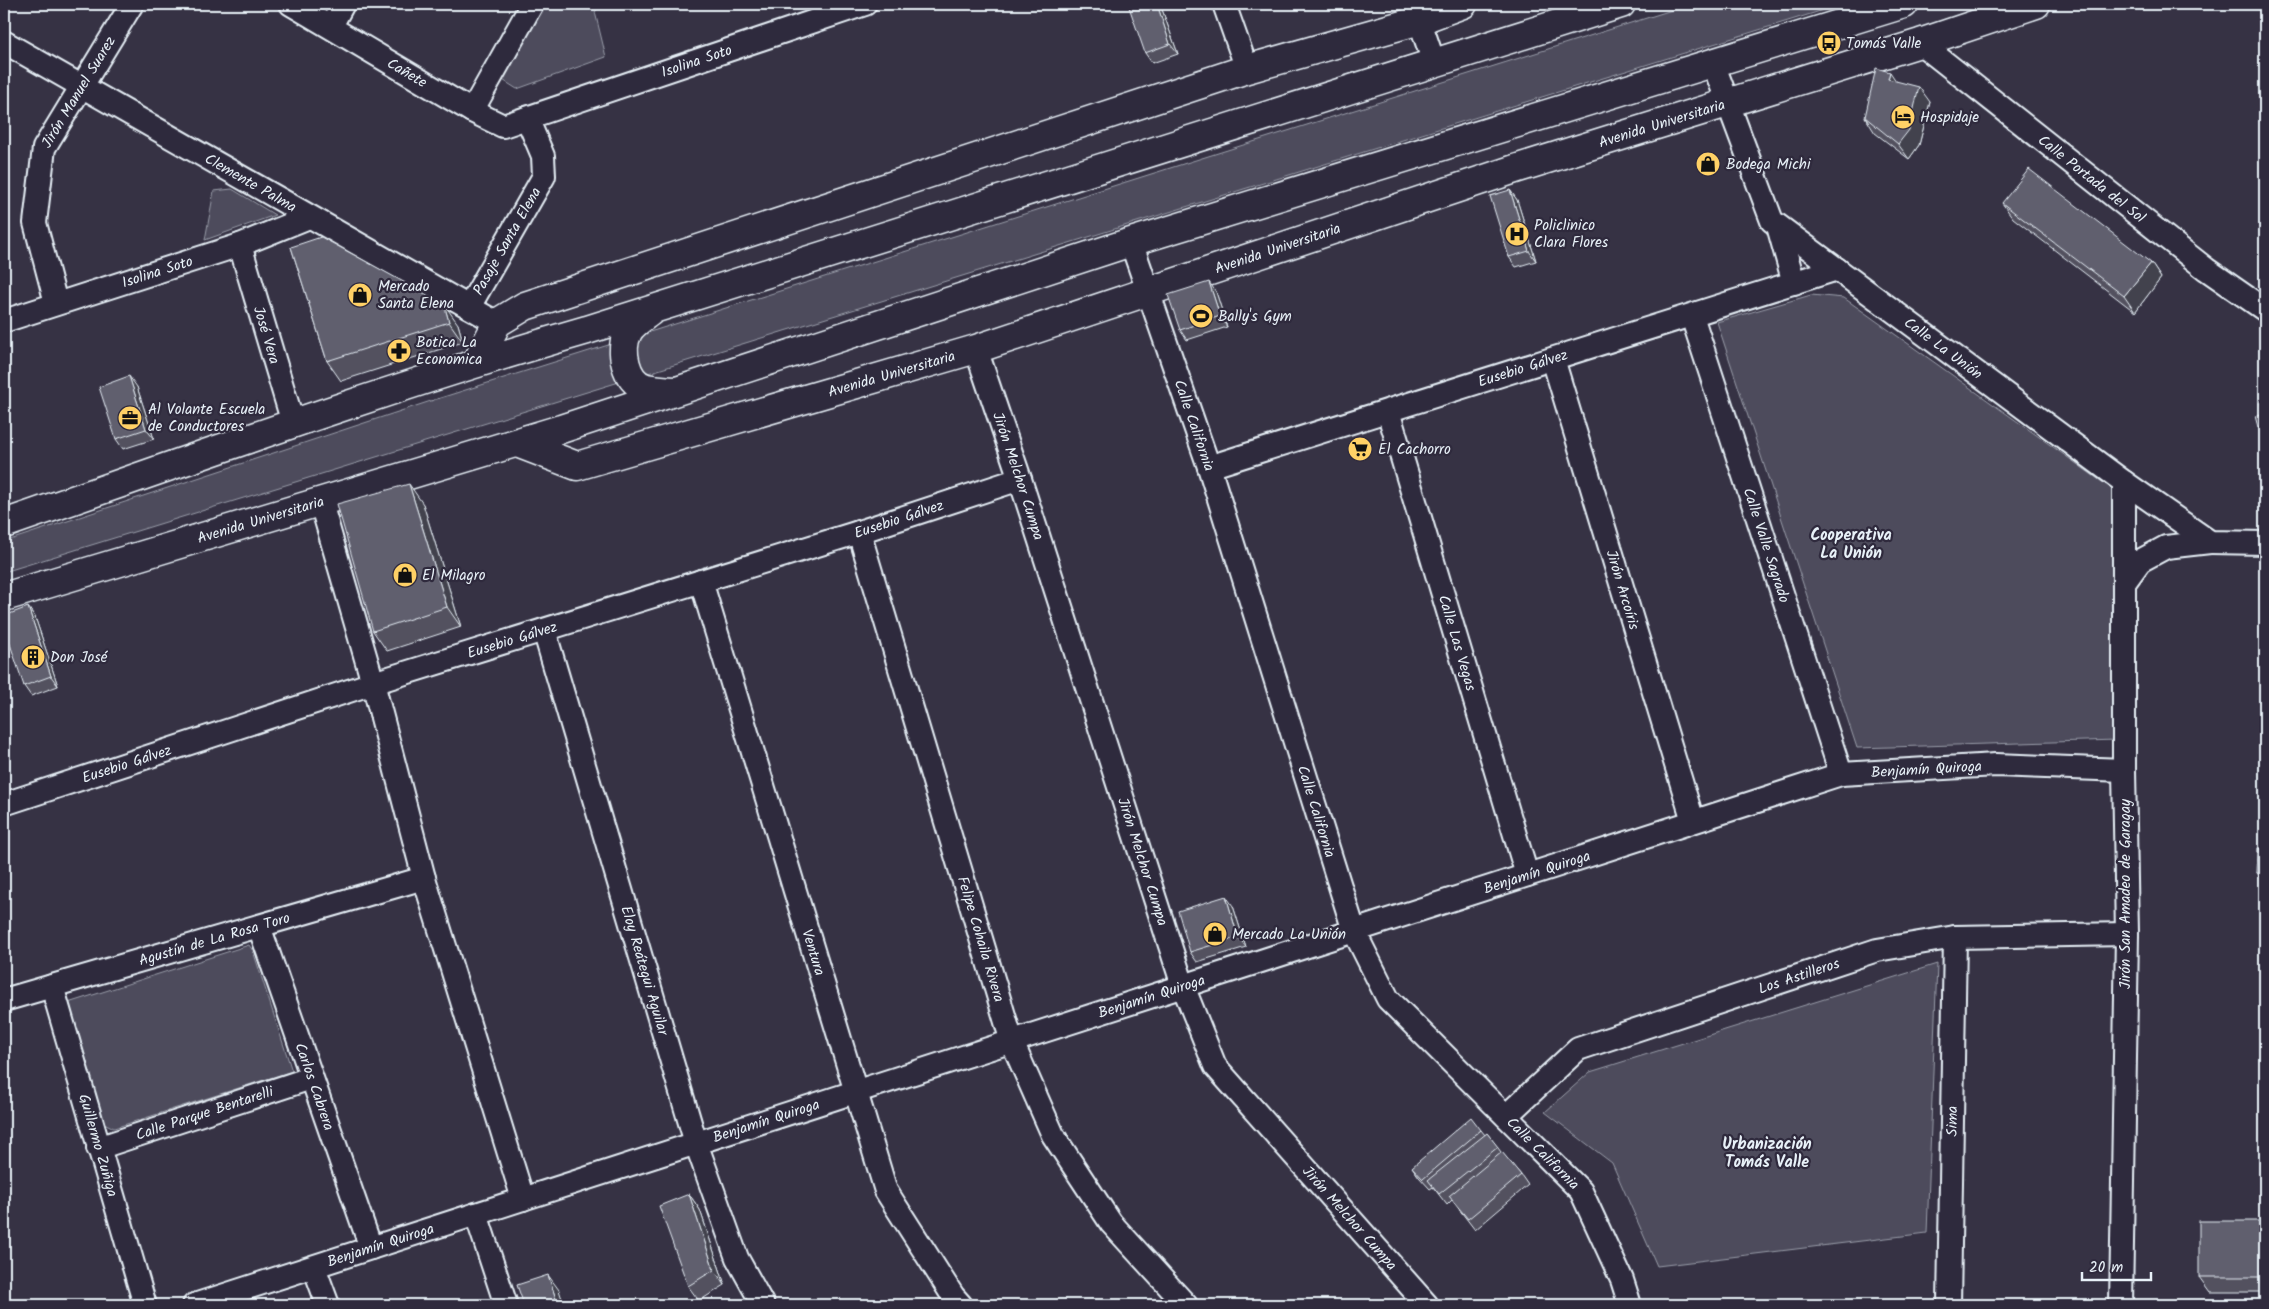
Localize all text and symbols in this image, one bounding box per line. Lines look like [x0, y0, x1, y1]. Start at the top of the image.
bus stop icon: Tomás Valle [1816, 30, 1842, 56]
street label: Jirón Manuel Suarez [36, 31, 123, 153]
place label: Tomás Valle [1846, 32, 1922, 56]
street label: Isolina Soto [658, 39, 736, 85]
street label: Cañete [382, 52, 432, 95]
street label: Avenida Universitaria [1596, 93, 1728, 155]
hotel icon: Hospidaje [1890, 104, 1916, 130]
place label: Hospidaje [1920, 106, 1979, 130]
street label: Calle Portada del Sol [2032, 129, 2151, 230]
street label: Clemente Palma [200, 148, 301, 219]
shop icon: Bodega Michi [1695, 151, 1721, 177]
place label: Bodega Michi [1726, 153, 1812, 177]
street label: Pasaje Santa Elena [467, 183, 548, 300]
place label: Policlinico Clara Flores [1534, 214, 1609, 255]
street label: Avenida Universitaria [1212, 217, 1344, 281]
hospital icon: Policlinico Clara Flores [1504, 221, 1530, 247]
street label: Isolina Soto [119, 250, 196, 295]
place label: Mercado Santa Elena [378, 275, 454, 316]
shop icon: Mercado Santa Elena [347, 282, 373, 308]
street label: José Vera [246, 303, 286, 367]
sports icon: Bally's Gym [1188, 303, 1214, 329]
place label: Bally's Gym [1218, 305, 1292, 329]
street label: Calle La Unión [1898, 312, 1987, 386]
place label: Botica La Economica [416, 331, 482, 372]
pharmacy icon: Botica La Economica [386, 338, 412, 364]
street label: Eusebio Gálvez [1475, 343, 1571, 394]
street label: Avenida Universitaria [825, 345, 958, 405]
street label: Calle California [1167, 377, 1221, 474]
place label: Al Volante Escuela de Conductores [148, 398, 265, 439]
office icon: Al Volante Escuela de Conductores [117, 405, 143, 431]
street label: Jirón Melchor Cumpa [985, 409, 1050, 543]
supermarket icon: El Cachorro [1347, 436, 1373, 462]
place label: El Cachorro [1378, 438, 1451, 462]
street label: Calle Valle Sagrado [1736, 485, 1796, 606]
street label: Avenida Universitaria [194, 490, 327, 551]
street label: Eusebio Gálvez [851, 494, 947, 546]
district label: Cooperativa La Unión [1810, 523, 1892, 566]
street label: Jirón Arcoíris [1598, 547, 1646, 633]
shop icon: El Milagro [392, 562, 418, 588]
place label: El Milagro [422, 564, 486, 588]
street label: Calle Las Vegas [1431, 592, 1482, 695]
street label: Eusebio Gálvez [464, 615, 561, 666]
building icon: Don José [20, 644, 46, 670]
place label: Don José [50, 646, 109, 670]
street label: Eusebio Gálvez [79, 739, 175, 791]
street label: Benjamín Quiroga [1870, 755, 1983, 785]
street label: Calle California [1290, 763, 1341, 861]
street label: Jirón Melchor Cumpa [1110, 795, 1174, 929]
street label: Jirón San Amadeo de Garagay [2114, 798, 2138, 989]
street label: Benjamín Quiroga [1481, 845, 1594, 901]
street label: Felipe Cohaila Rivera [950, 873, 1010, 1005]
street label: Eloy Reátegui Aguilar [613, 903, 675, 1039]
street label: Agustín de La Rosa Toro [136, 906, 293, 973]
shop icon: Mercado La Unión [1202, 921, 1228, 947]
place label: Mercado La Unión [1232, 923, 1346, 947]
street label: Ventura [794, 926, 831, 979]
street label: Los Astilleros [1755, 952, 1844, 1002]
street label: Benjamín Quiroga [1095, 969, 1208, 1026]
street label: Carlos Cabrera [288, 1040, 340, 1134]
street label: Calle Parque Bentarelli [133, 1080, 278, 1148]
street label: Guillermo Zuñiga [71, 1091, 124, 1200]
street label: Benjamín Quiroga [710, 1093, 823, 1150]
street label: Sima [1941, 1106, 1965, 1137]
street label: Calle California [1500, 1112, 1585, 1196]
district label: Urbanización Tomás Valle [1722, 1132, 1812, 1175]
street label: Jirón Melchor Cumpa [1296, 1161, 1402, 1276]
street label: Benjamín Quiroga [324, 1217, 437, 1274]
scale bar [2082, 1249, 2150, 1281]
text: 20 m [2089, 1256, 2123, 1280]

